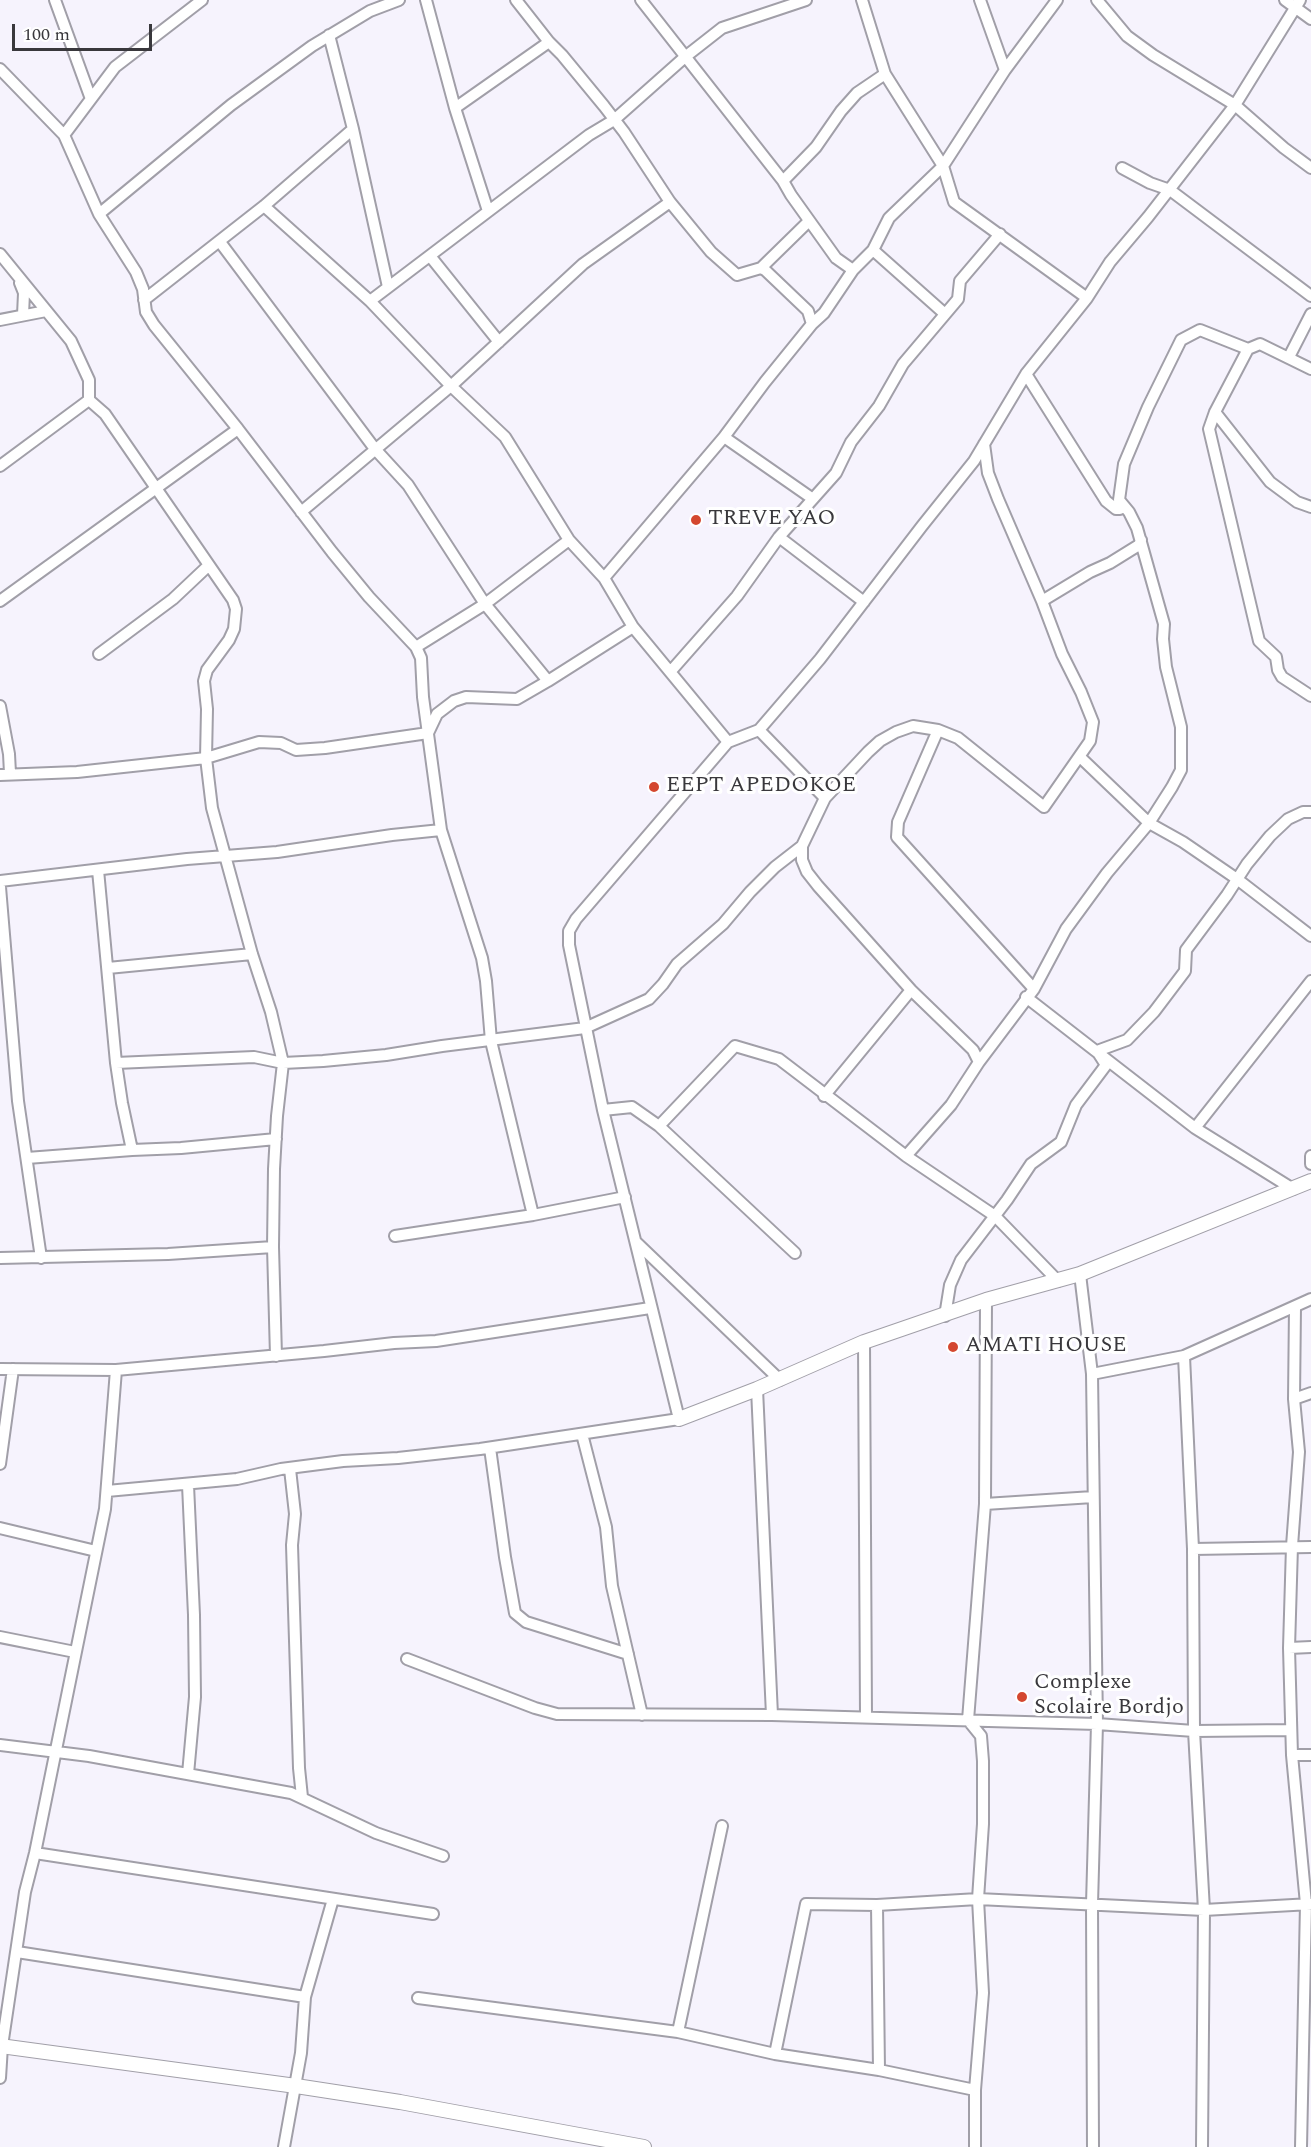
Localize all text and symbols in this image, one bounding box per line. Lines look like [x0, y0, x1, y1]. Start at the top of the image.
scale bar [15, 12, 154, 50]
text: 100 m [23, 21, 70, 48]
place label: TREVE YAO [708, 507, 835, 533]
marker: TREVE YAO [689, 513, 703, 527]
place label: EEPT APEDOKOE [666, 774, 856, 800]
marker: EEPT APEDOKOE [647, 780, 661, 794]
place label: AMATI HOUSE [965, 1334, 1127, 1360]
marker: AMATI HOUSE [946, 1340, 960, 1354]
place label: Complexe Scolaire Bordjo [1034, 1671, 1184, 1723]
marker: Complexe Scolaire Bordjo [1015, 1690, 1029, 1704]

